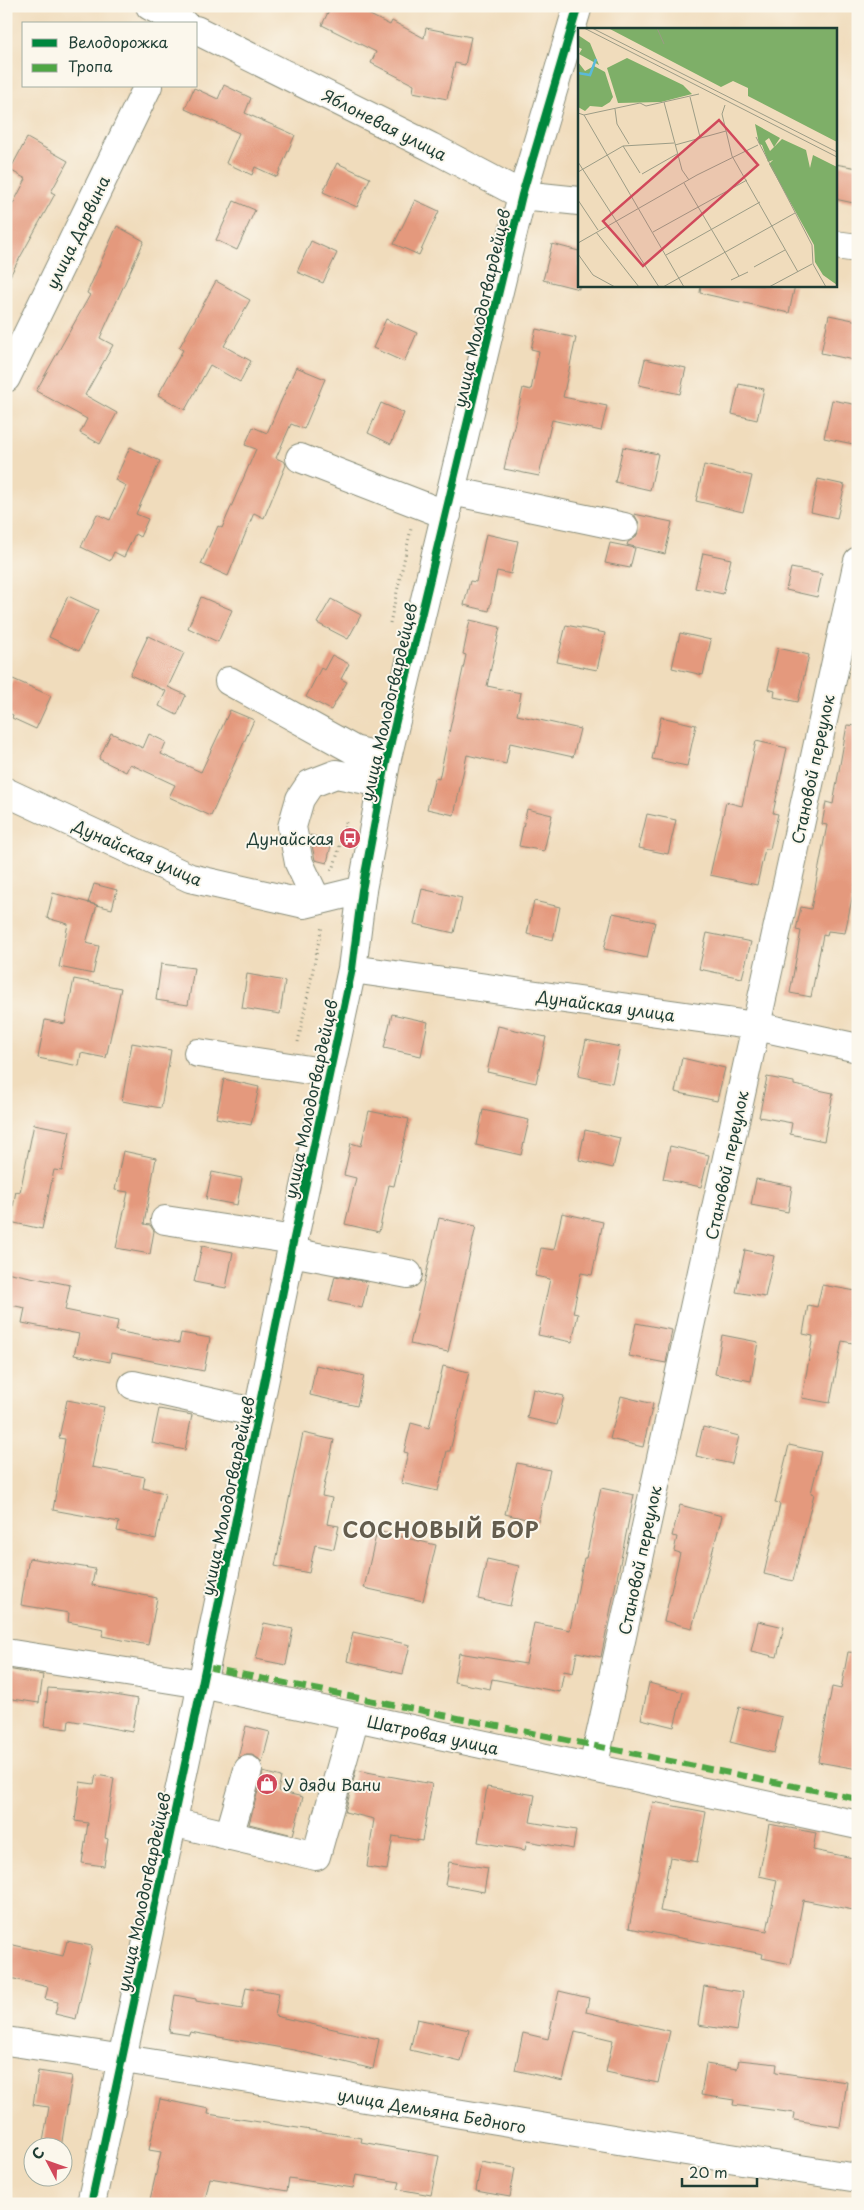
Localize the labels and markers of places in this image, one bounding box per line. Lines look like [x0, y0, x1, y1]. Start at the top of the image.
place label: Дунайская [246, 826, 334, 850]
bus stop icon: Дунайская [338, 826, 362, 850]
shop icon: У дяди Вани [255, 1772, 279, 1796]
place label: У дяди Вани [283, 1772, 381, 1796]

